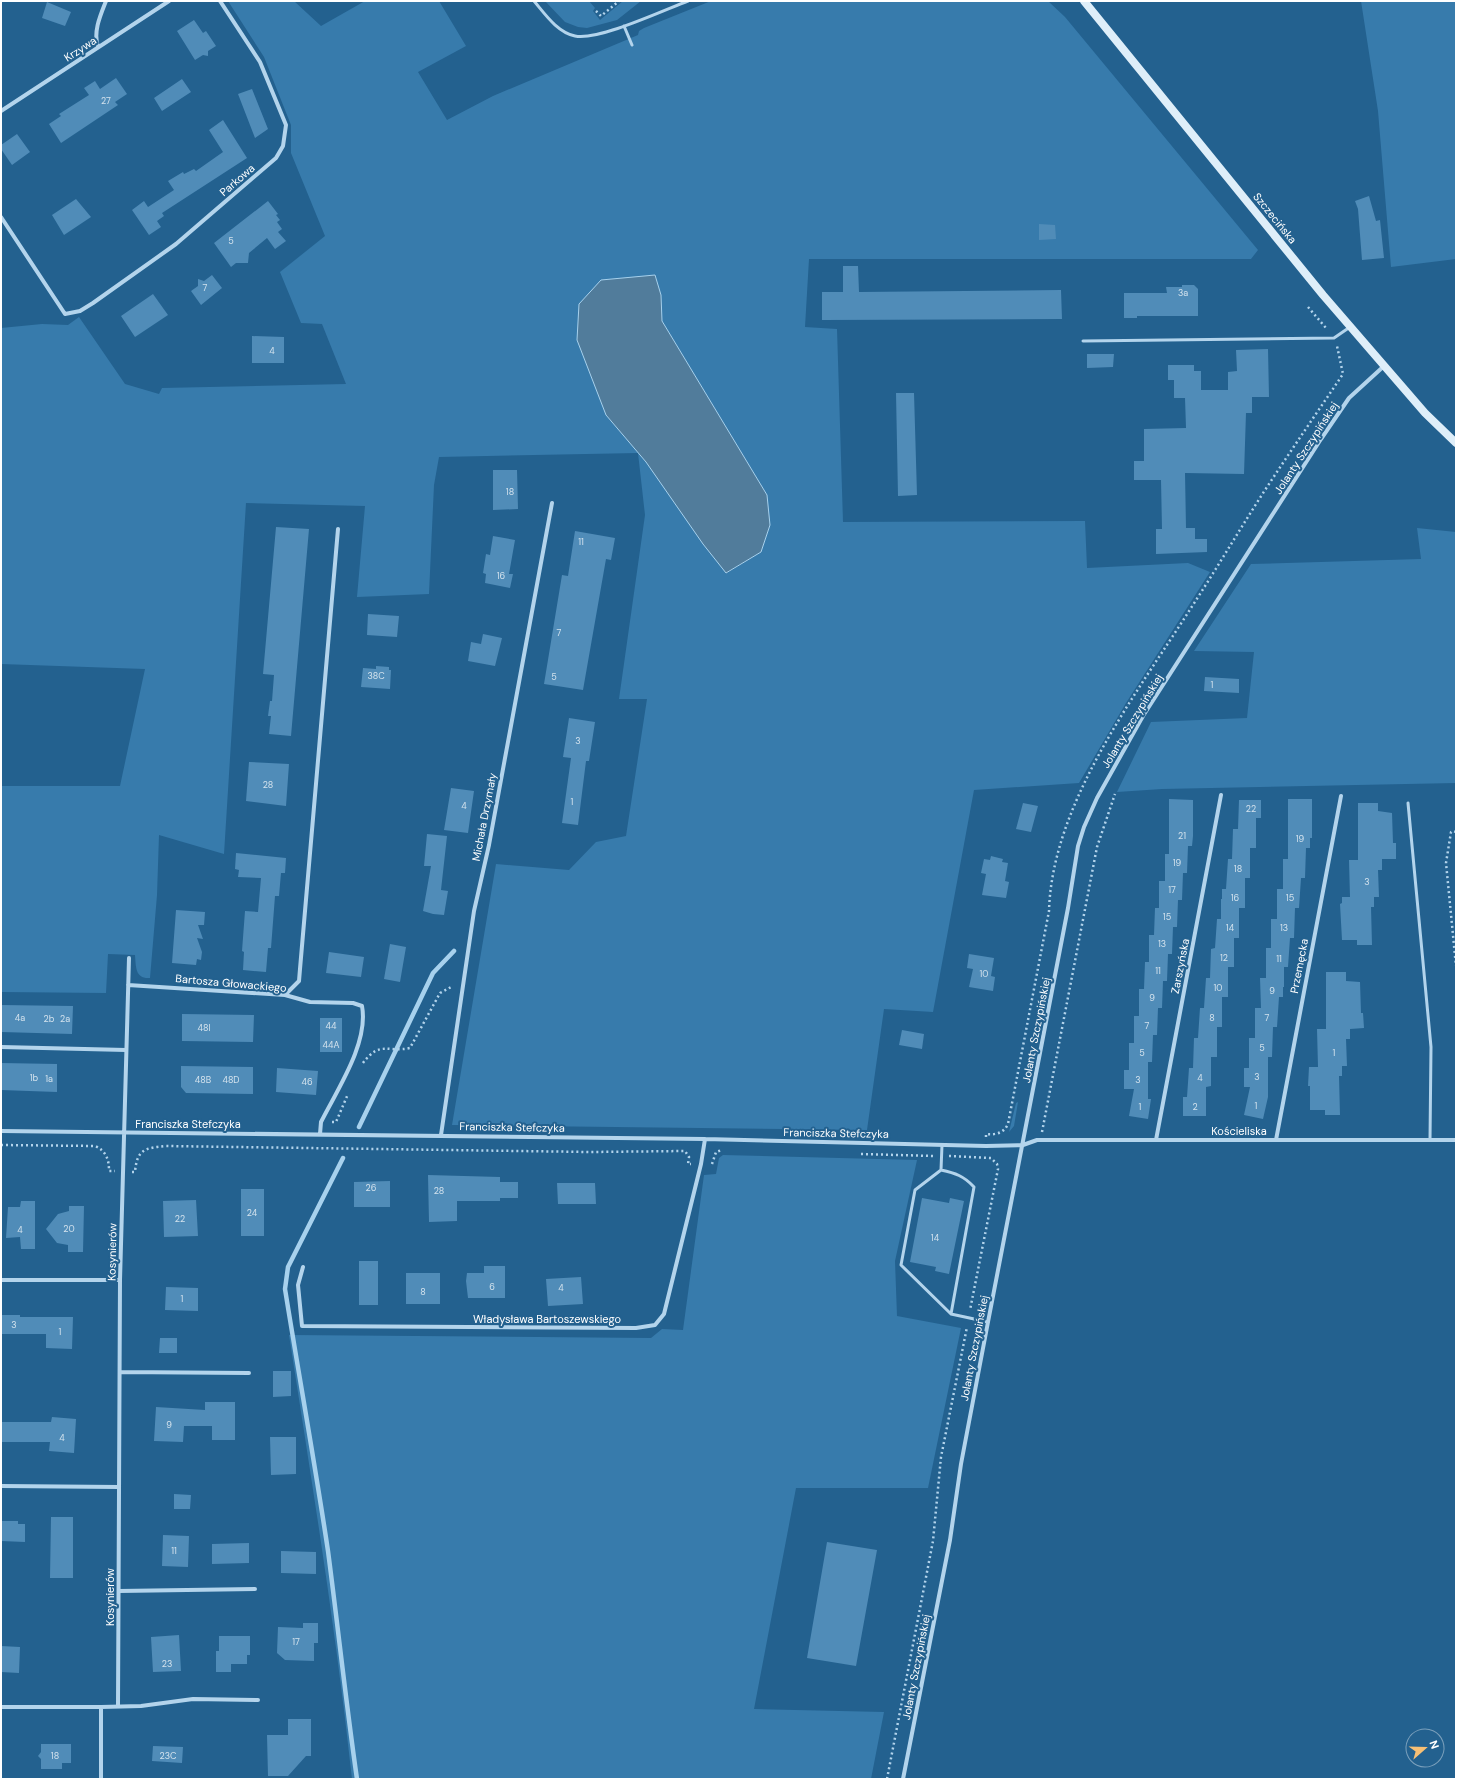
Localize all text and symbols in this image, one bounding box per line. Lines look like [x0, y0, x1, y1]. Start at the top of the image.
street label: Krzywa [61, 33, 99, 65]
house number: 27 [101, 95, 111, 107]
street label: Parkowa [217, 161, 257, 199]
street label: Szczecińska [1250, 190, 1300, 246]
house number: 5 [228, 235, 234, 247]
house number: 7 [203, 282, 208, 294]
house number: 3a [1178, 287, 1188, 299]
house number: 4 [269, 345, 275, 357]
street label: Jolanty Szczypińskiej [1271, 399, 1341, 497]
house number: 18 [506, 486, 514, 498]
house number: 11 [578, 536, 584, 548]
house number: 16 [497, 570, 506, 582]
house number: 7 [557, 627, 562, 639]
house number: 38C [367, 670, 385, 682]
house number: 5 [551, 671, 557, 683]
street label: Jolanty Szczypińskiej [1098, 671, 1166, 771]
house number: 1 [1211, 679, 1214, 691]
house number: 3 [575, 735, 581, 747]
street label: Michała Drzymały [469, 772, 499, 862]
house number: 28 [263, 779, 273, 791]
house number: 1 [571, 796, 574, 808]
house number: 4 [461, 800, 467, 812]
house number: 22 [1246, 803, 1256, 815]
house number: 21 [1178, 830, 1186, 842]
house number: 19 [1296, 833, 1305, 845]
house number: 19 [1173, 857, 1182, 869]
house number: 18 [1234, 863, 1242, 875]
house number: 3 [1364, 876, 1370, 888]
house number: 17 [1168, 884, 1176, 896]
house number: 16 [1231, 892, 1240, 904]
house number: 15 [1286, 892, 1294, 904]
house number: 15 [1163, 911, 1171, 923]
house number: 14 [1226, 922, 1235, 934]
house number: 13 [1280, 922, 1288, 934]
street label: Zarszyńska [1168, 937, 1192, 995]
street label: Przemęcka [1287, 937, 1311, 995]
house number: 13 [1158, 938, 1166, 950]
house number: 12 [1220, 952, 1228, 964]
house number: 11 [1276, 953, 1282, 965]
house number: 11 [1155, 965, 1161, 977]
house number: 10 [980, 968, 988, 980]
street label: Bartosza Głowackiego [175, 971, 287, 995]
street label: Jolanty Szczypińskiej [1019, 976, 1053, 1084]
house number: 10 [1214, 982, 1222, 994]
house number: 9 [1269, 985, 1275, 997]
house number: 9 [1149, 992, 1155, 1004]
house number: 4a [15, 1012, 25, 1024]
house number: 8 [1209, 1012, 1215, 1024]
house number: 7 [1265, 1012, 1270, 1024]
house number: 2b [44, 1013, 55, 1025]
house number: 2a [60, 1013, 70, 1025]
house number: 44 [326, 1020, 337, 1032]
house number: 7 [1145, 1020, 1150, 1032]
house number: 48I [197, 1022, 211, 1034]
house number: 44A [323, 1039, 339, 1051]
house number: 5 [1259, 1042, 1265, 1054]
house number: 5 [1139, 1047, 1145, 1059]
house number: 1 [1333, 1047, 1336, 1059]
house number: 3 [1254, 1071, 1260, 1083]
house number: 1b [30, 1072, 39, 1084]
house number: 4 [1197, 1072, 1203, 1084]
house number: 1a [45, 1073, 53, 1085]
house number: 48B [195, 1074, 211, 1086]
house number: 48D [222, 1074, 240, 1086]
house number: 3 [1135, 1074, 1141, 1086]
house number: 46 [301, 1076, 313, 1088]
house number: 1 [1255, 1100, 1258, 1112]
house number: 1 [1139, 1101, 1142, 1113]
house number: 2 [1192, 1101, 1198, 1113]
street label: Franciszka Stefczyka [135, 1117, 241, 1131]
street label: Franciszka Stefczyka [459, 1119, 565, 1135]
street label: Kościeliska [1211, 1124, 1267, 1138]
street label: Franciszka Stefczyka [783, 1125, 889, 1141]
house number: 26 [366, 1182, 377, 1194]
house number: 28 [434, 1185, 444, 1197]
house number: 24 [247, 1207, 258, 1219]
house number: 22 [175, 1213, 185, 1225]
street label: Kosynierów [104, 1222, 120, 1281]
house number: 20 [63, 1223, 75, 1235]
house number: 4 [17, 1224, 23, 1236]
house number: 14 [931, 1232, 940, 1244]
house number: 6 [489, 1281, 495, 1293]
house number: 4 [558, 1282, 564, 1294]
house number: 8 [420, 1286, 426, 1298]
house number: 1 [181, 1293, 184, 1305]
street label: Jolanty Szczypińskiej [957, 1294, 991, 1402]
street label: Władysława Bartoszewskiego [473, 1312, 621, 1326]
house number: 3 [11, 1319, 17, 1331]
house number: 1 [59, 1326, 62, 1338]
house number: 9 [166, 1419, 172, 1431]
house number: 4 [59, 1432, 65, 1444]
house number: 11 [171, 1545, 177, 1557]
street label: Kosynierów [103, 1568, 117, 1626]
street label: Jolanty Szczypińskiej [899, 1613, 933, 1721]
house number: 17 [292, 1636, 300, 1648]
house number: 23 [162, 1658, 172, 1670]
north arrow [1405, 1728, 1445, 1768]
text: N [1426, 1738, 1442, 1751]
house number: 18 [51, 1750, 59, 1762]
house number: 23C [160, 1750, 177, 1762]

